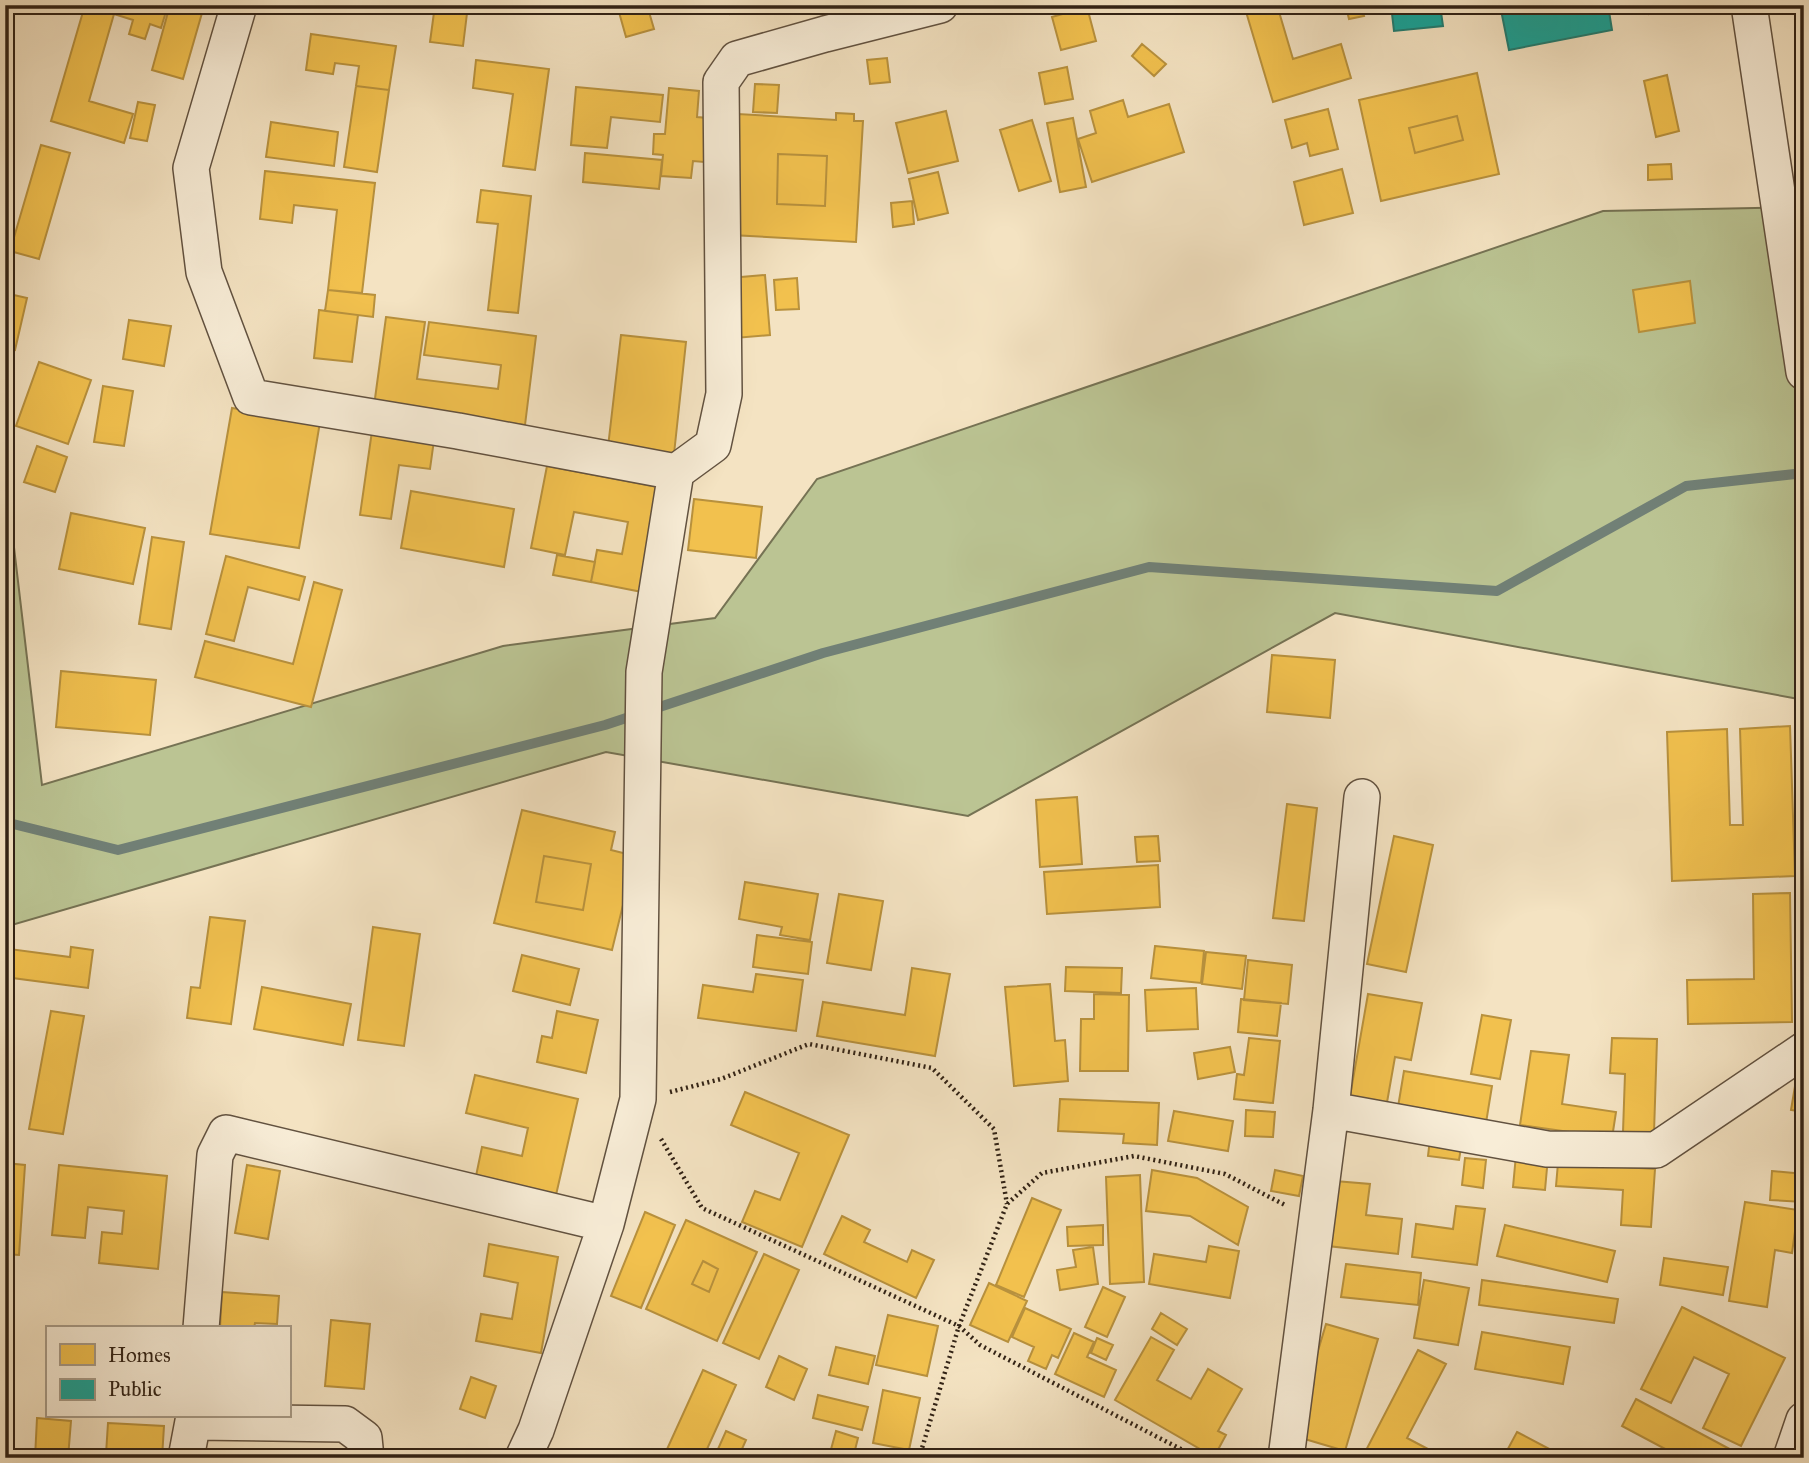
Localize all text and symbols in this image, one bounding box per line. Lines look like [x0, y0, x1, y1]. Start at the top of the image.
legend [46, 1326, 290, 1418]
text: Homes [108, 1342, 171, 1368]
text: Public [108, 1376, 162, 1402]

